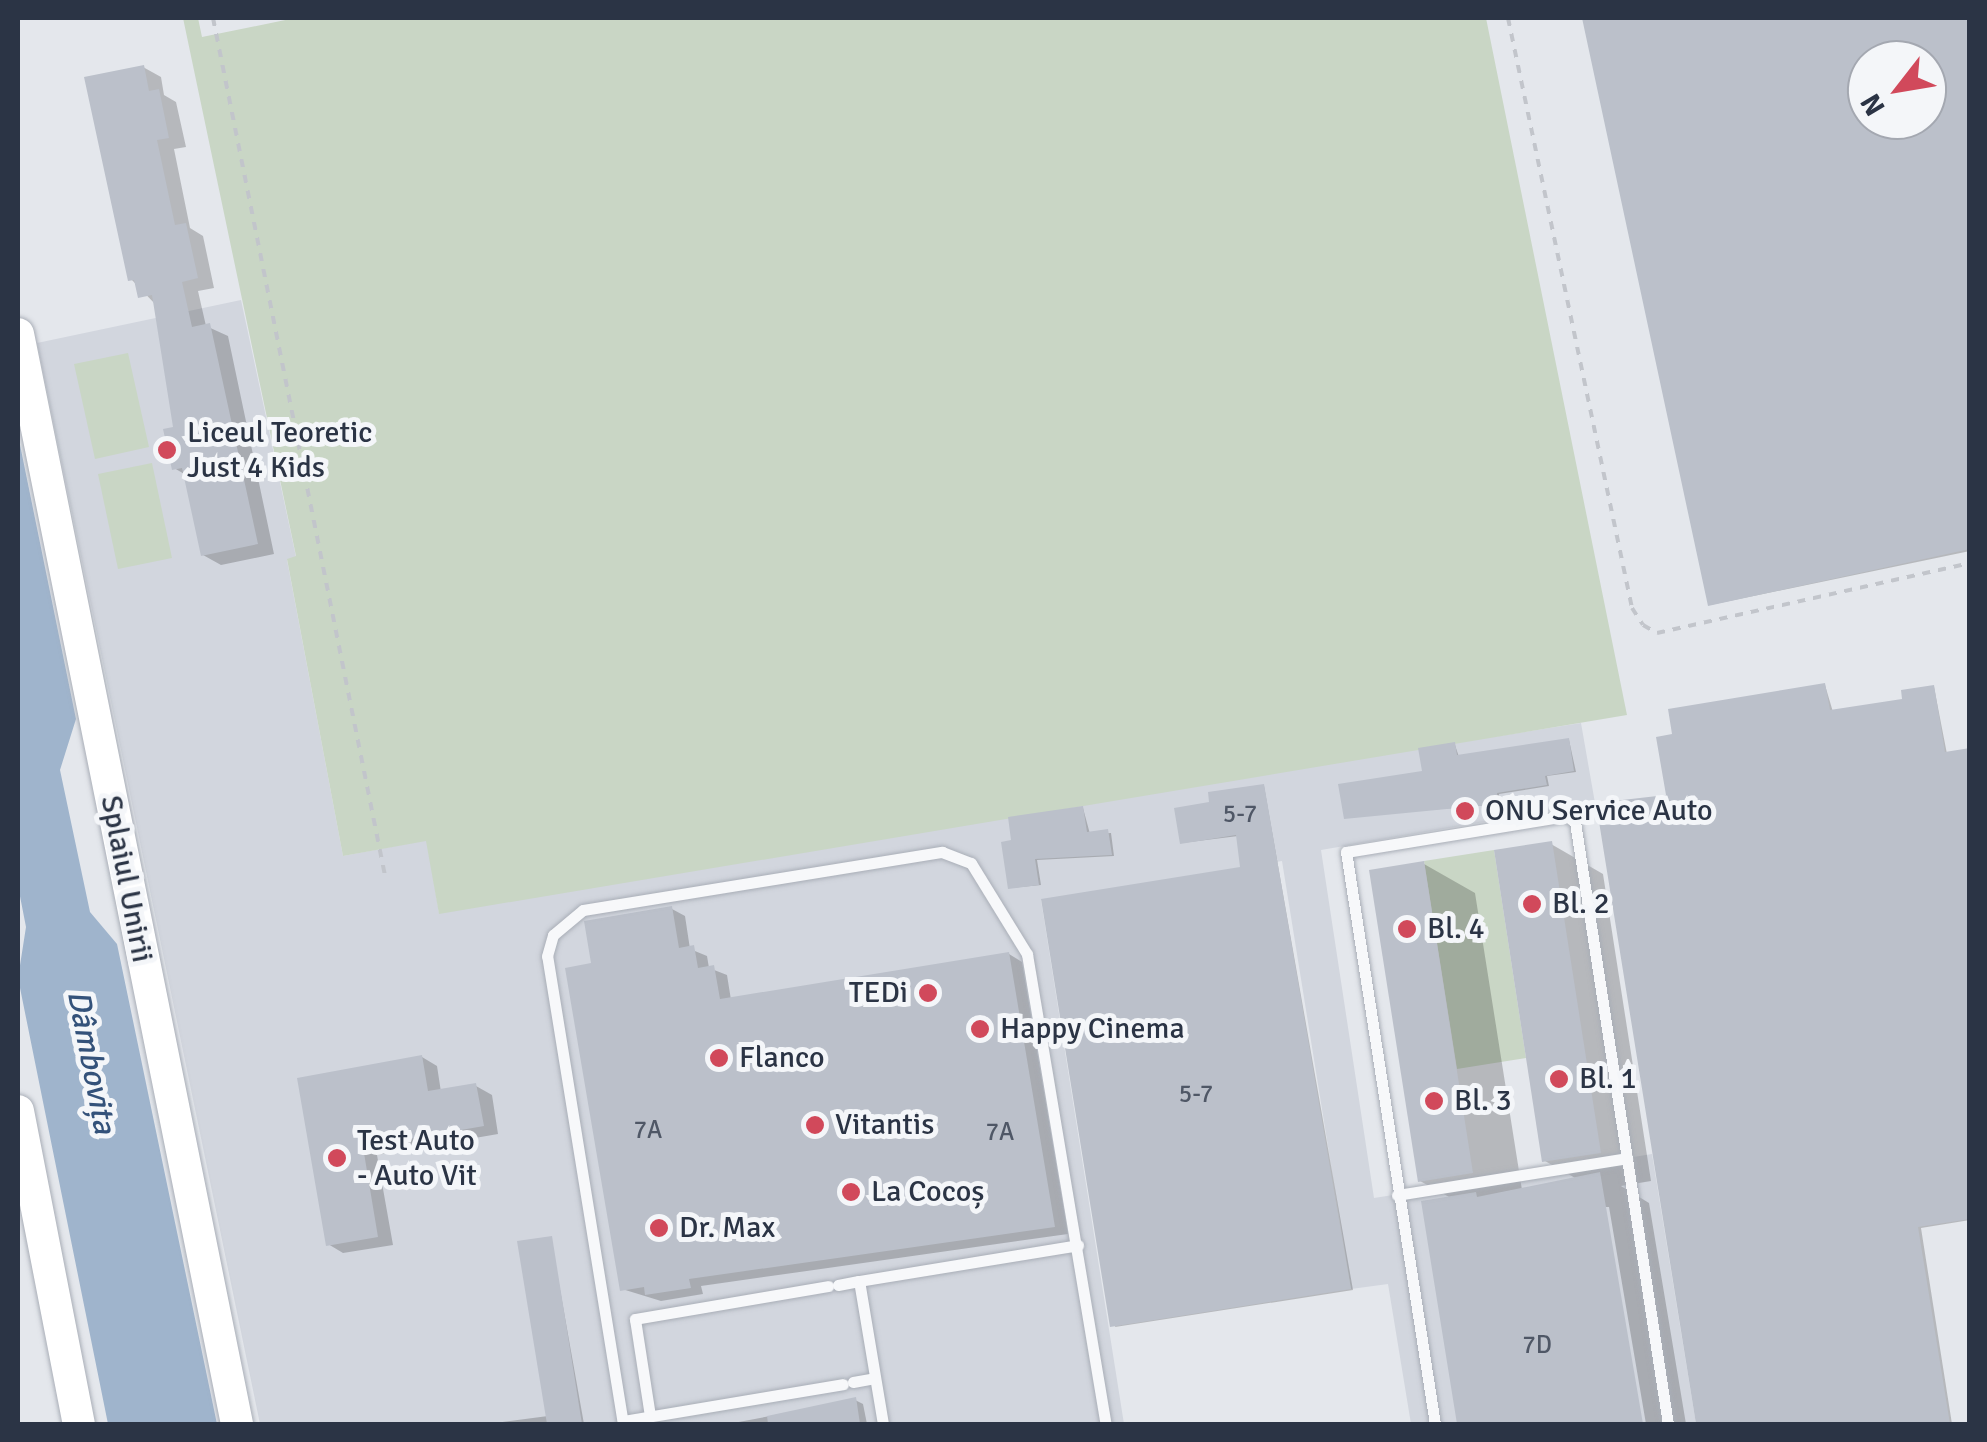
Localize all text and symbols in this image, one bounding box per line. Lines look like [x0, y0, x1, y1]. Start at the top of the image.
north arrow [1847, 40, 1947, 140]
text: N [1853, 87, 1893, 122]
place label: Liceul Teoretic Just 4 Kids [187, 415, 372, 486]
marker: Liceul Teoretic Just 4 Kids [156, 439, 178, 461]
street label: Splaiul Unirii [92, 793, 160, 965]
place label: ONU Service Auto [1485, 793, 1713, 829]
house number: 5-7 [1223, 799, 1257, 829]
marker: ONU Service Auto [1454, 800, 1476, 822]
place label: Bl. 2 [1552, 886, 1610, 922]
marker: Bl. 2 [1521, 893, 1543, 915]
place label: Bl. 4 [1427, 911, 1485, 947]
marker: Bl. 4 [1396, 918, 1418, 940]
place label: TEDi [849, 975, 908, 1011]
marker: TEDi [917, 982, 939, 1004]
water label: Dâmbovița [58, 987, 124, 1137]
place label: Happy Cinema [1000, 1011, 1185, 1047]
marker: Happy Cinema [969, 1018, 991, 1040]
place label: Flanco [739, 1040, 825, 1076]
marker: Flanco [708, 1047, 730, 1069]
place label: Bl. 1 [1579, 1061, 1637, 1097]
marker: Bl. 1 [1548, 1068, 1570, 1090]
house number: 5-7 [1179, 1079, 1213, 1109]
place label: Bl. 3 [1454, 1083, 1512, 1119]
marker: Bl. 3 [1423, 1090, 1445, 1112]
place label: Vitantis [835, 1107, 934, 1143]
marker: Vitantis [804, 1114, 826, 1136]
house number: 7A [634, 1115, 662, 1145]
house number: 7A [986, 1117, 1014, 1147]
place label: Test Auto - Auto Vit [357, 1123, 477, 1194]
marker: Test Auto - Auto Vit [326, 1147, 348, 1169]
place label: La Cocoș [871, 1174, 984, 1210]
marker: La Cocoș [840, 1181, 862, 1203]
place label: Dr. Max [679, 1210, 775, 1246]
marker: Dr. Max [648, 1217, 670, 1239]
house number: 7D [1522, 1330, 1552, 1360]

